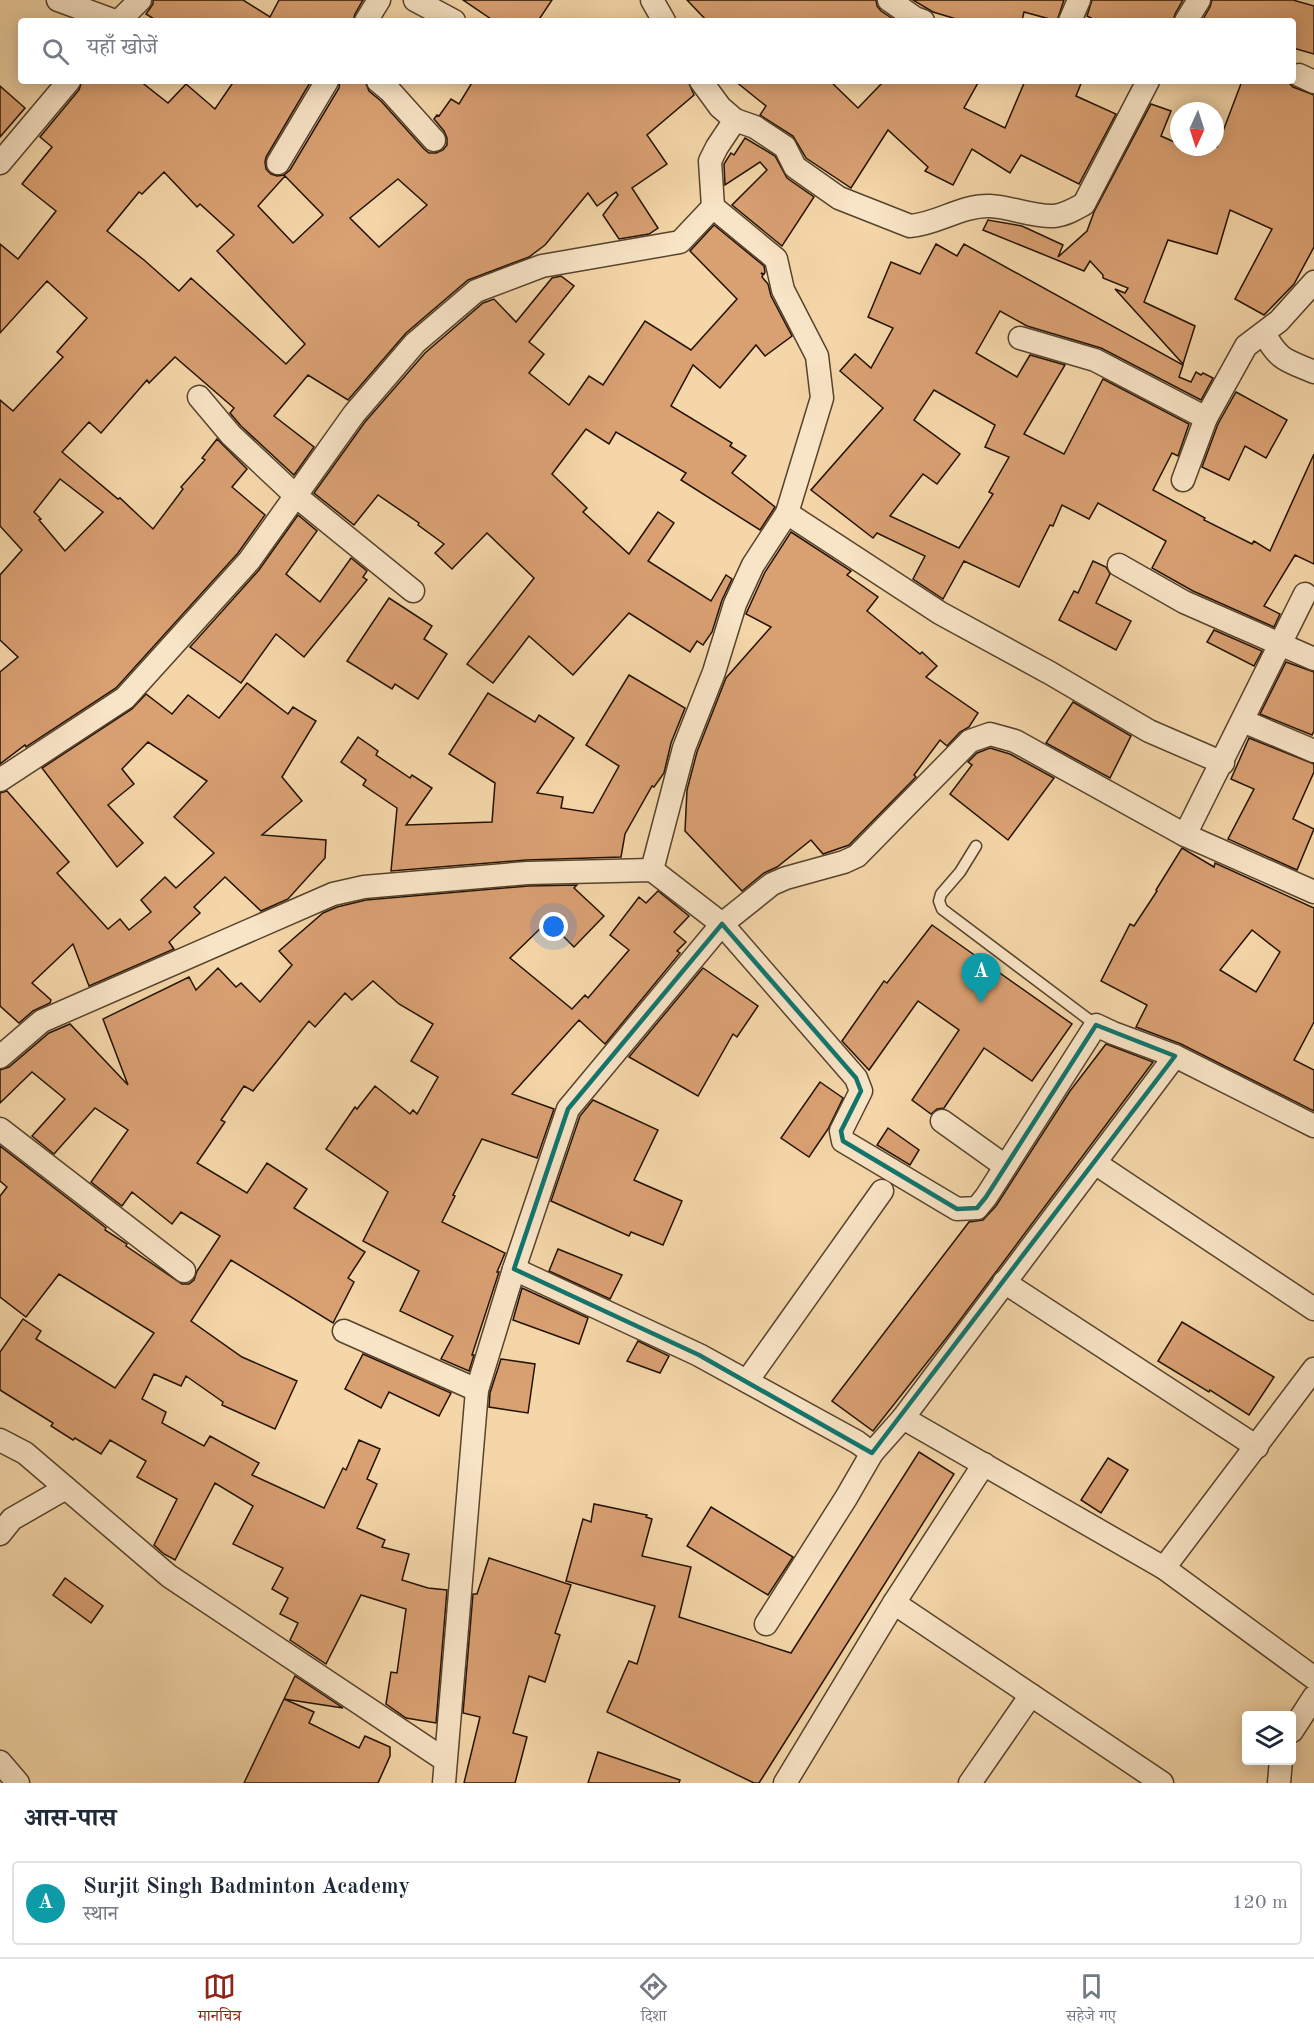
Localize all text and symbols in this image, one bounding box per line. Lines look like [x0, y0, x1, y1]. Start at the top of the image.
search box [18, 18, 1296, 84]
icon: search [39, 35, 72, 68]
text: यहाँ खोजें [87, 37, 158, 59]
north arrow [1170, 102, 1224, 156]
your location [539, 912, 568, 941]
pin: A [962, 954, 1000, 1003]
map controls [1242, 1711, 1296, 1765]
button: layers [1242, 1711, 1296, 1765]
text: आस-पास [24, 1806, 116, 1832]
text: Surjit Singh Badminton Academy [83, 1876, 410, 1898]
text: A [38, 1893, 53, 1913]
text: 120 m [1232, 1893, 1288, 1913]
text: स्थान [83, 1905, 118, 1925]
tab: मानचित्र [198, 1970, 241, 2031]
tab: दिशा [637, 1970, 670, 2031]
tab: सहेजे गए [1066, 1970, 1116, 2031]

